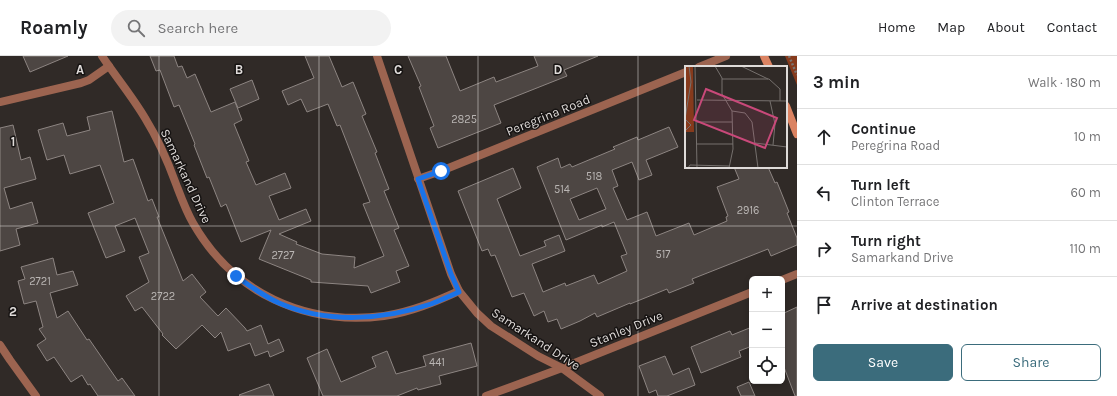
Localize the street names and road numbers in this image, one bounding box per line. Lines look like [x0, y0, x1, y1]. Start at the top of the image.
street label: Peregrina Road [504, 91, 592, 139]
street label: Samarkand Drive [158, 126, 215, 226]
street label: Samarkand Drive [489, 305, 583, 373]
street label: Stanley Drive [587, 307, 665, 350]

